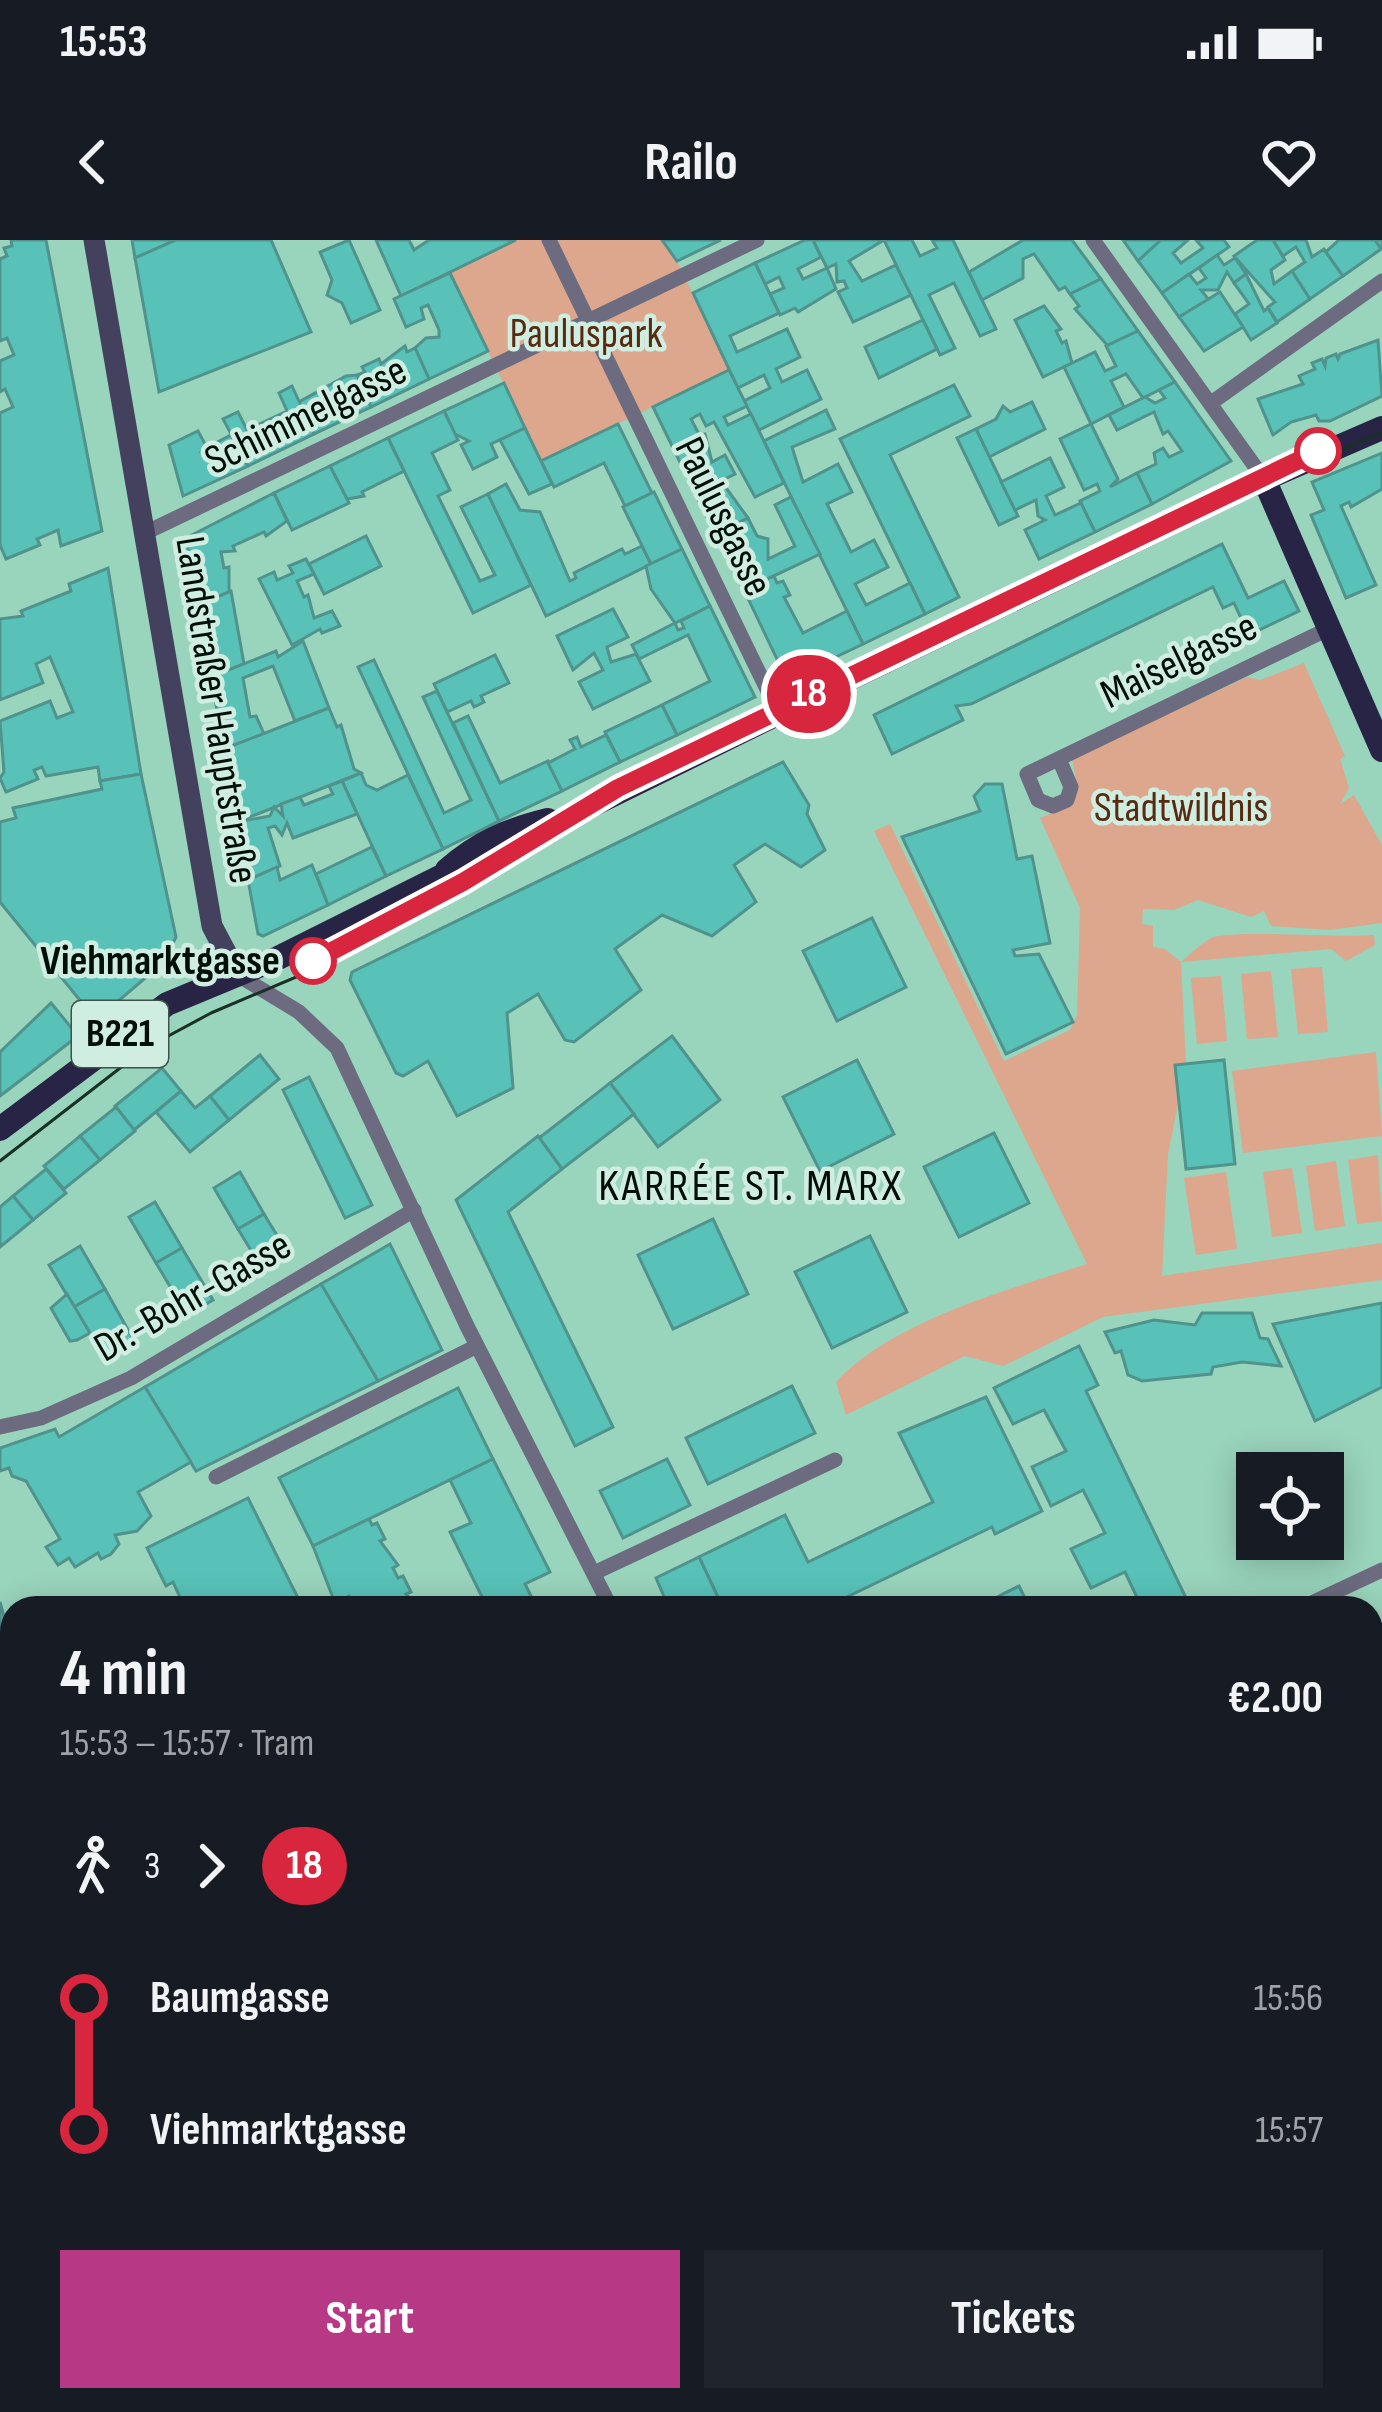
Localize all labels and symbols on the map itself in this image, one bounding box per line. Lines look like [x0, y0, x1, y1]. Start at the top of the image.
park label: Pauluspark [510, 309, 662, 360]
street label: Schimmelgasse [197, 345, 415, 487]
street label: Paulusgasse [663, 429, 783, 605]
unlabelled marker [1296, 429, 1340, 473]
street label: Landstraßer Hauptstraße [163, 533, 269, 887]
street label: Maiselgasse [1092, 601, 1266, 721]
line badge: 18 [755, 655, 863, 733]
park label: Stadtwildnis [1094, 783, 1268, 834]
place label: Viehmarktgasse [40, 936, 280, 987]
marker: Viehmarktgasse [291, 939, 335, 983]
road number: B221 [72, 1001, 168, 1067]
district label: KARRÉE ST. MARX [598, 1159, 904, 1214]
street label: Dr.-Bohr-Gasse [86, 1220, 300, 1374]

